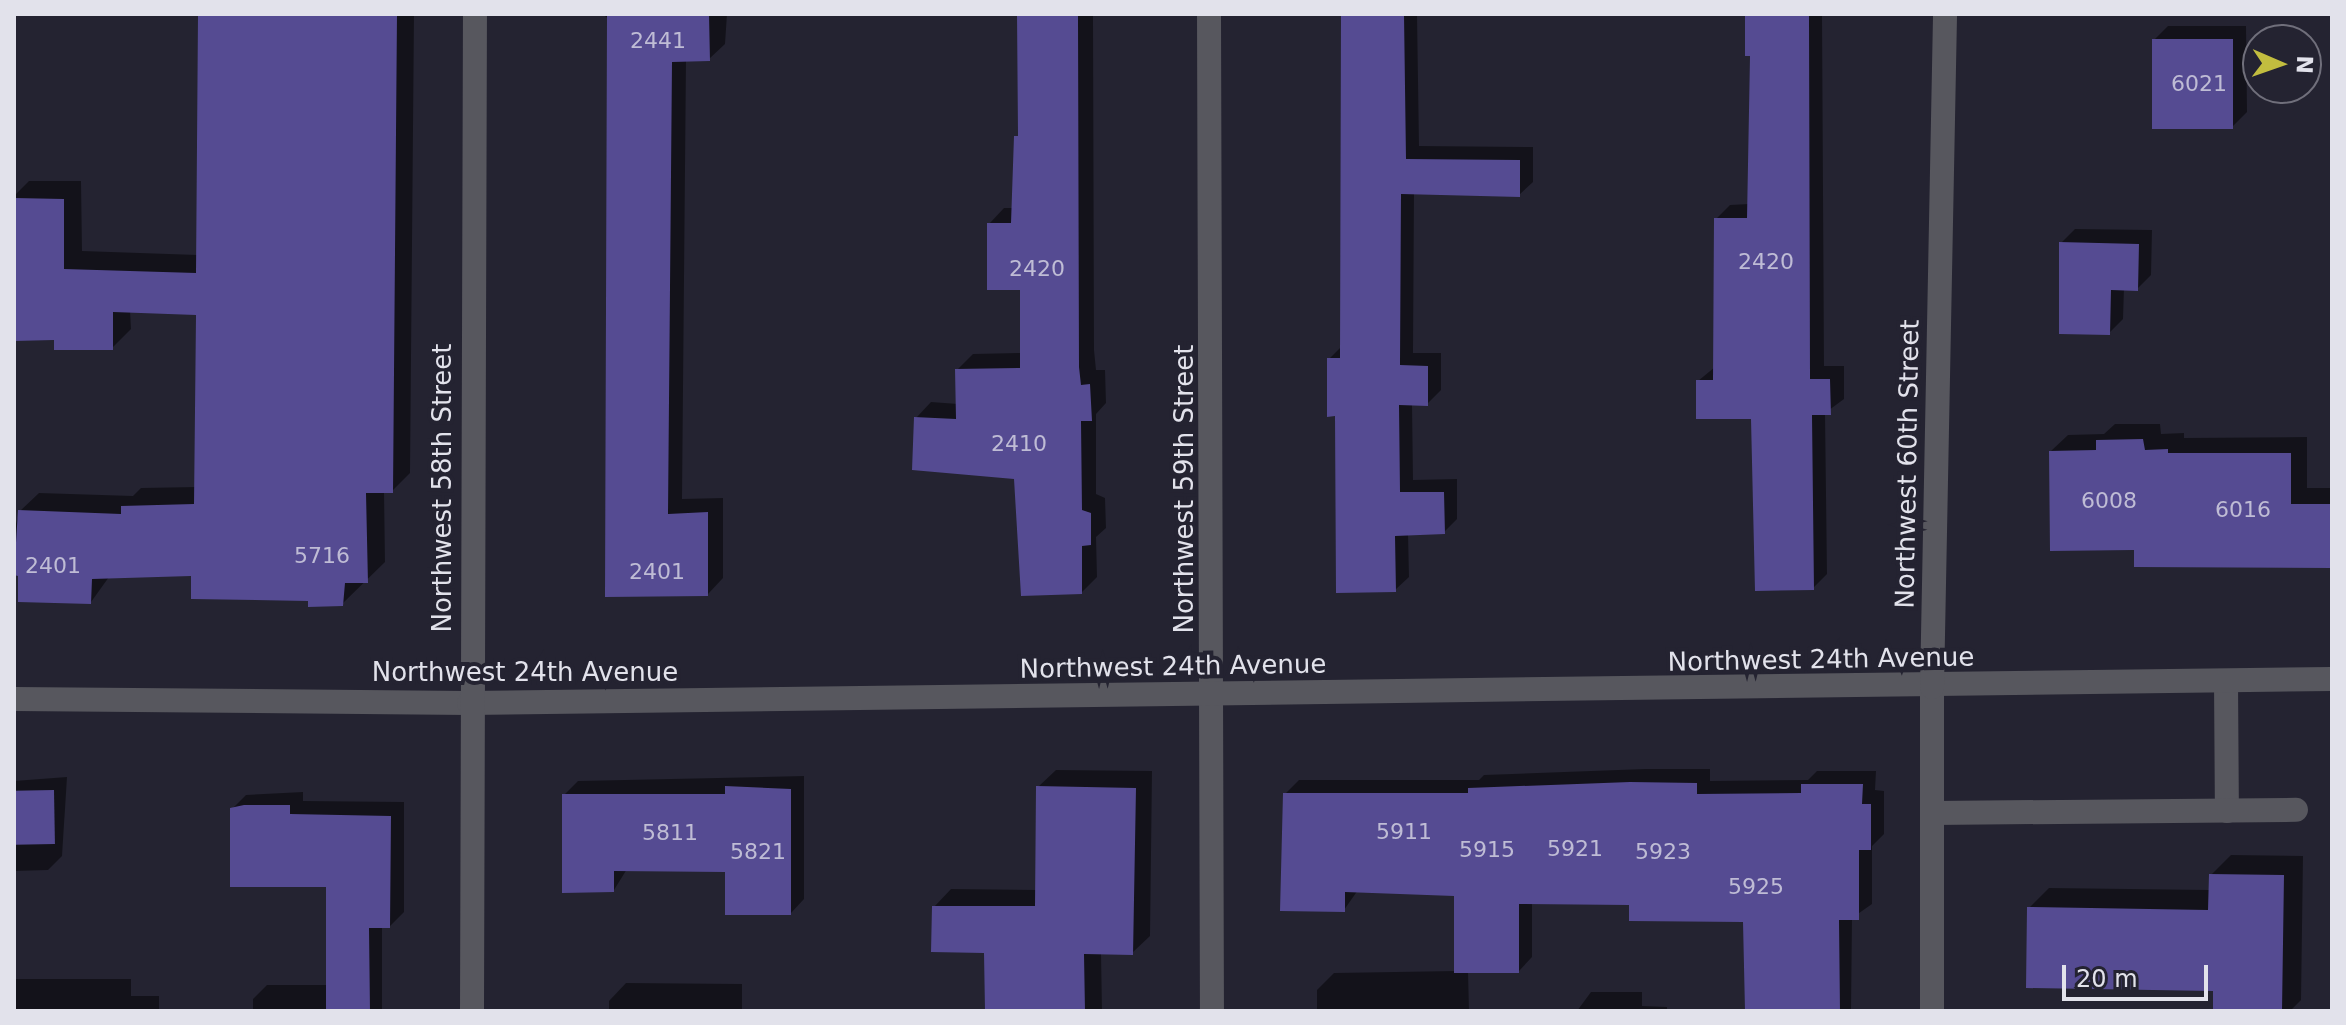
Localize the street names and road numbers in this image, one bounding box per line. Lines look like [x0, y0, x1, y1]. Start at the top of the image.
street label: Northwest 60th Street [1890, 319, 1926, 609]
street label: Northwest 58th Street [427, 343, 459, 633]
street label: Northwest 59th Street [1169, 344, 1201, 634]
street label: Northwest 24th Avenue [1667, 642, 1975, 678]
street label: Northwest 24th Avenue [1019, 649, 1327, 685]
street label: Northwest 24th Avenue [372, 657, 678, 689]

